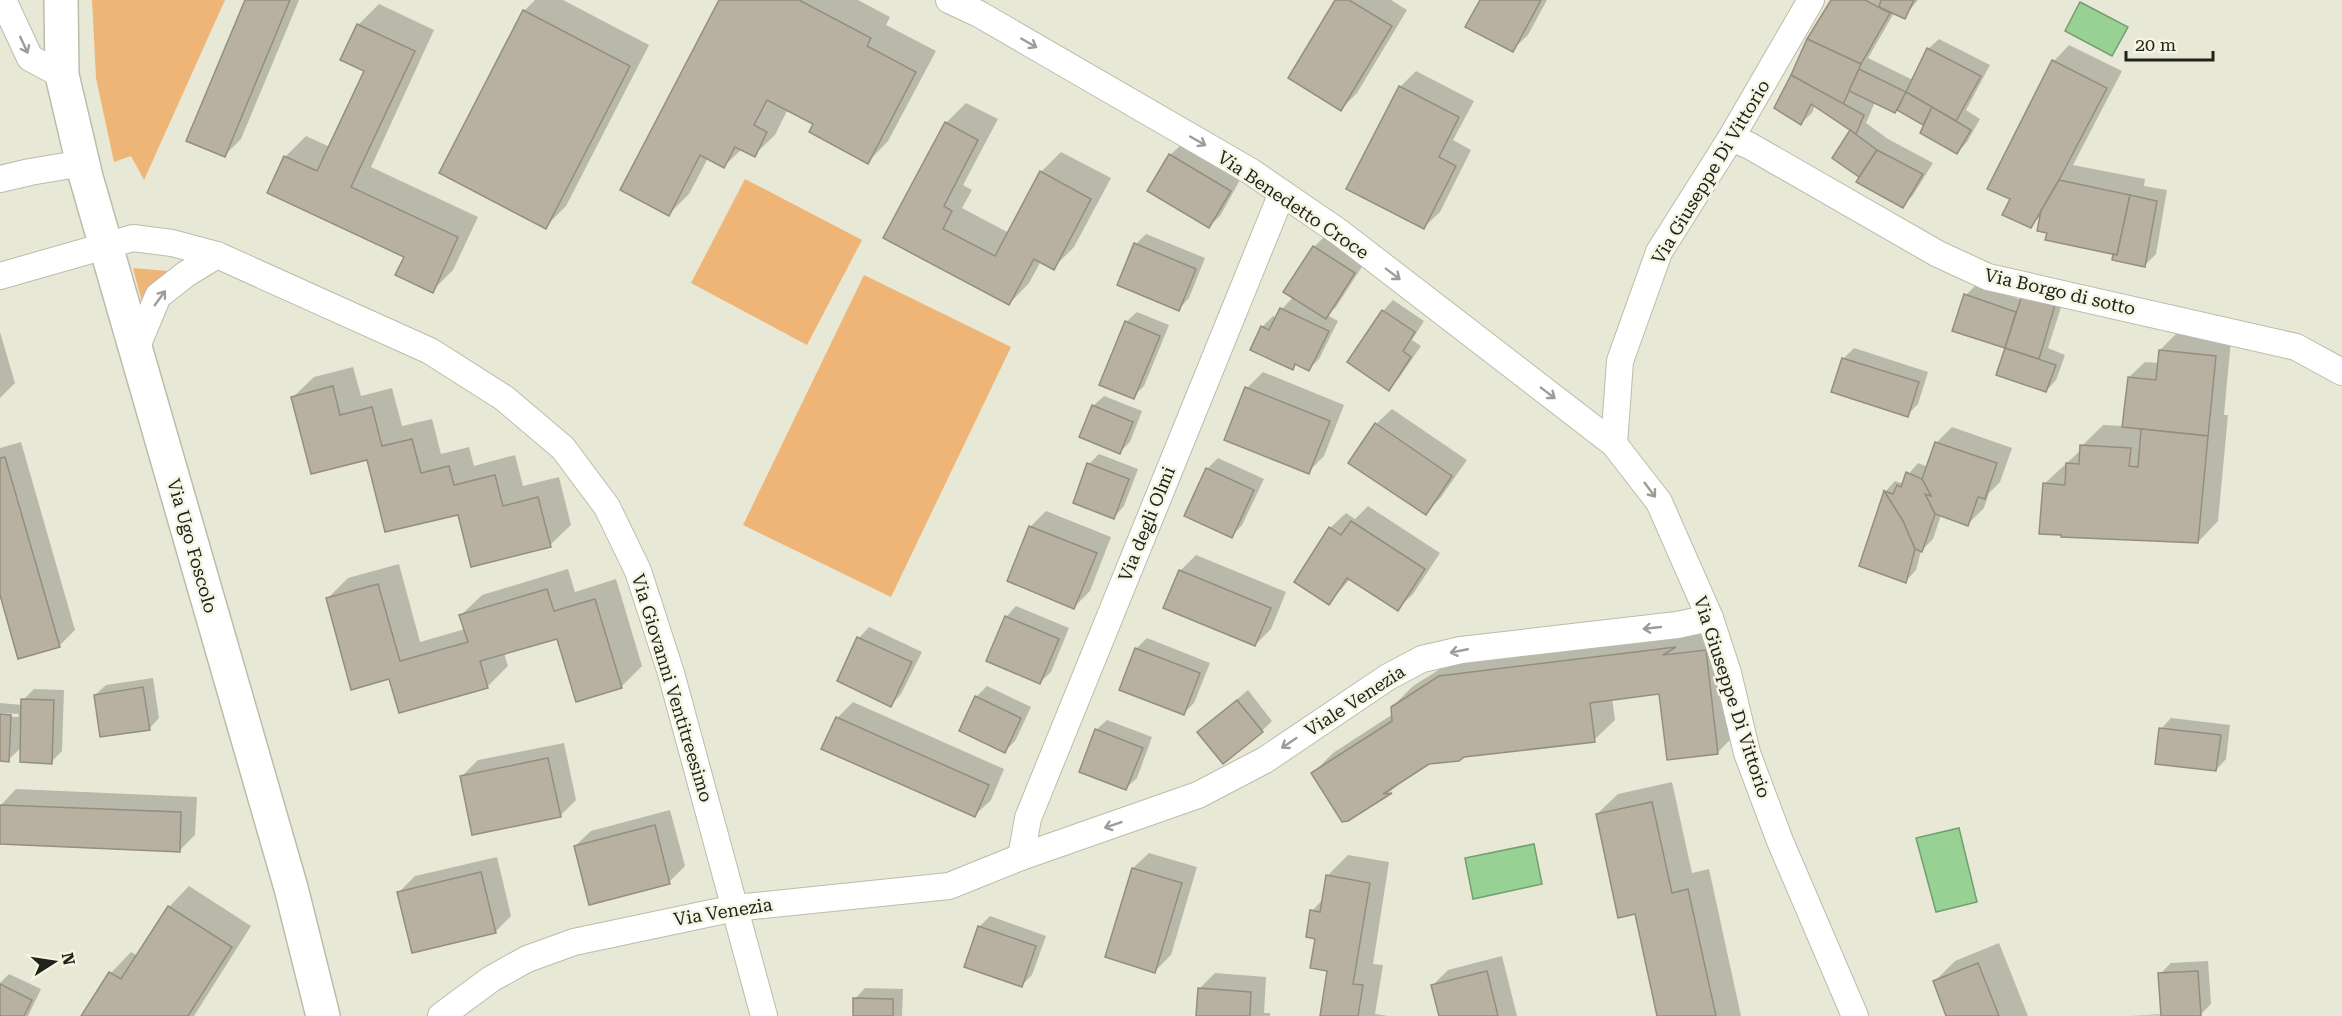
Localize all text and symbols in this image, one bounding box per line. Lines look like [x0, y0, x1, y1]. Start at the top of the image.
scale bar [2126, 24, 2213, 62]
text: 20 m [2135, 34, 2176, 55]
one-way arrow [19, 36, 31, 54]
one-way arrow [1020, 37, 1037, 49]
street label: Via Giuseppe Di Vittorio [1647, 76, 1774, 268]
one-way arrow [1189, 135, 1206, 147]
street label: Via Benedetto Croce [1214, 146, 1373, 263]
street label: Via Borgo di sotto [1983, 264, 2138, 319]
one-way arrow [1385, 268, 1401, 281]
one-way arrow [154, 291, 166, 307]
one-way arrow [1540, 386, 1556, 399]
street label: Via degli Olmi [1114, 463, 1179, 584]
street label: Via Ugo Foscolo [163, 476, 222, 616]
one-way arrow [1643, 482, 1656, 498]
street label: Via Giovanni Ventitreesimo [628, 571, 717, 804]
street label: Via Giuseppe Di Vittorio [1690, 593, 1775, 800]
one-way arrow [1643, 623, 1663, 634]
one-way arrow [1450, 646, 1469, 657]
street label: Viale Venezia [1301, 660, 1409, 741]
one-way arrow [1282, 737, 1298, 749]
one-way arrow [1104, 820, 1123, 831]
street label: Via Venezia [672, 893, 774, 930]
north arrow [24, 932, 84, 992]
text: N [58, 951, 79, 967]

